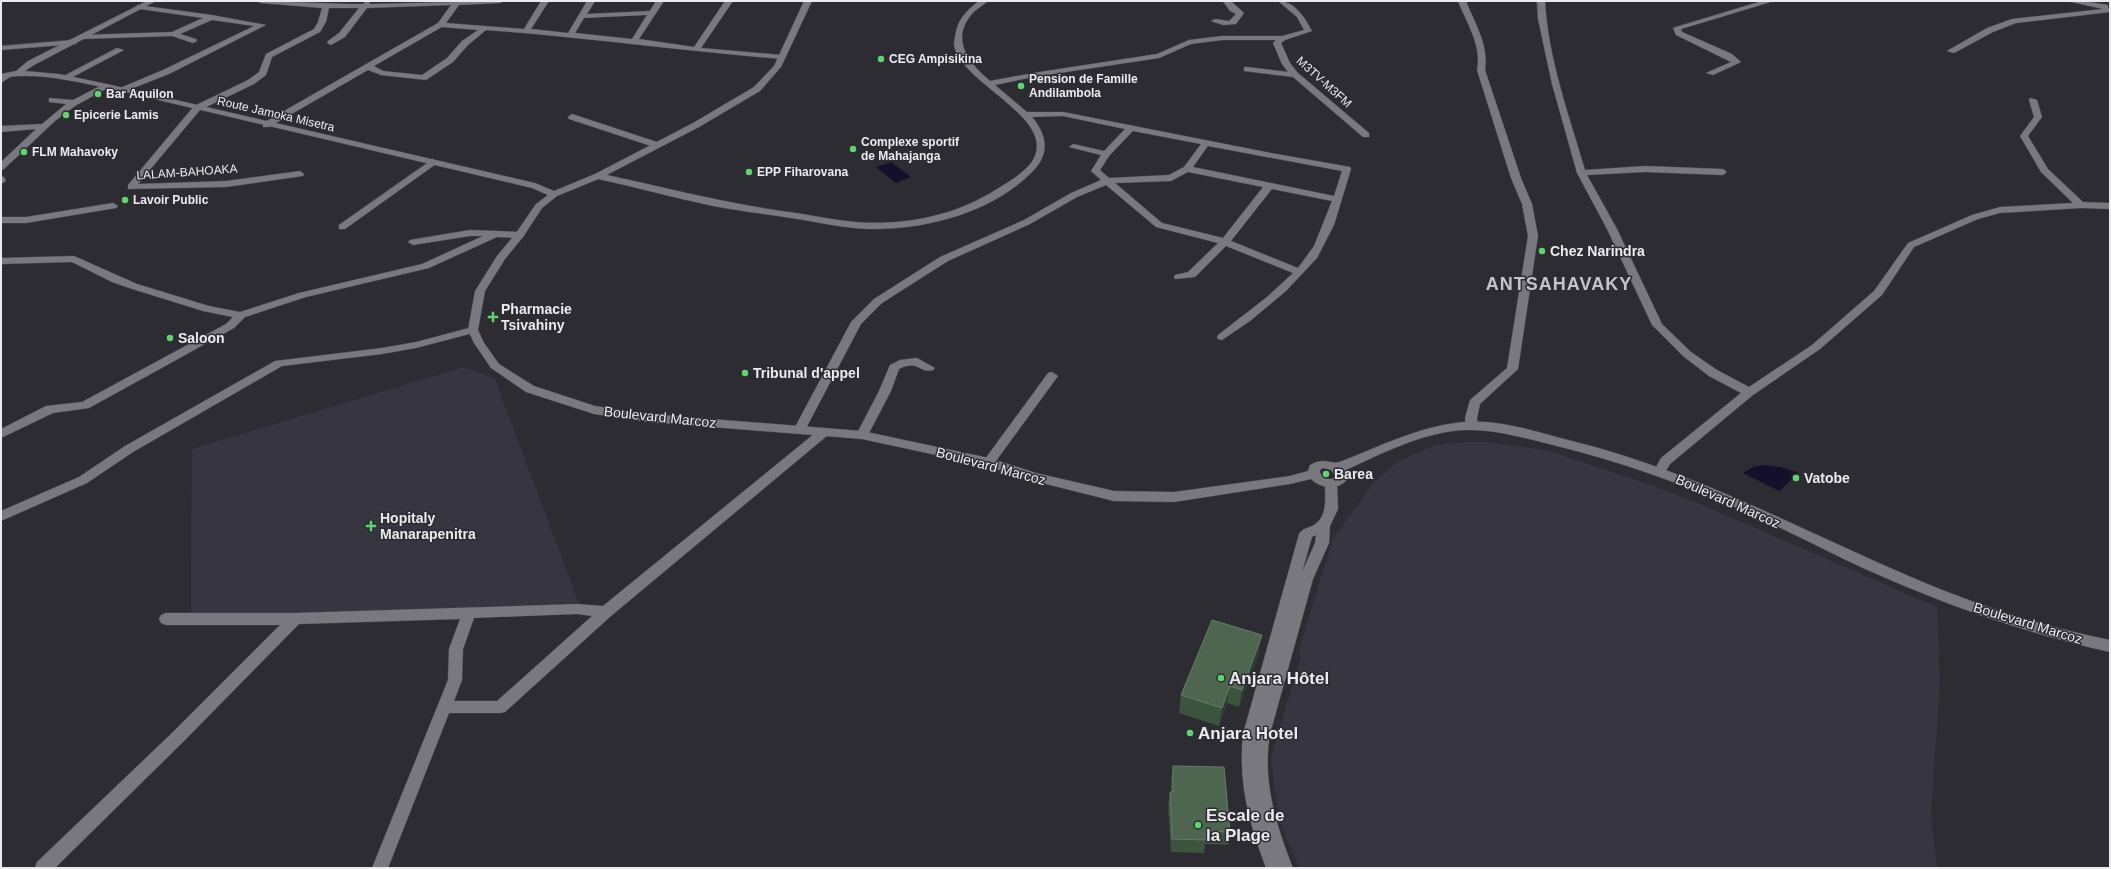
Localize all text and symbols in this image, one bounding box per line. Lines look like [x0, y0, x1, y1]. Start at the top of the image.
place label: CEG Ampisikina [889, 52, 982, 66]
marker: CEG Ampisikina [876, 54, 886, 64]
street label: M3TV-M3FM [1294, 54, 1354, 110]
place label: Pension de Famille Andilambola [1029, 72, 1138, 100]
marker: Pension de Famille Andilambola [1016, 81, 1026, 91]
place label: Bar Aquilon [106, 87, 174, 101]
marker: Bar Aquilon [93, 89, 103, 99]
street label: Route Jamoka Misetra [216, 94, 336, 134]
place label: Epicerie Lamis [74, 108, 159, 122]
marker: Epicerie Lamis [61, 110, 71, 120]
place label: Complexe sportif de Mahajanga [861, 135, 960, 163]
marker: Complexe sportif de Mahajanga [848, 144, 858, 154]
place label: FLM Mahavoky [32, 145, 118, 159]
marker: FLM Mahavoky [19, 147, 29, 157]
street label: LALAM-BAHOAKA [136, 161, 238, 183]
place label: EPP Fiharovana [757, 165, 848, 179]
marker: EPP Fiharovana [744, 167, 754, 177]
place label: Lavoir Public [133, 193, 209, 207]
marker: Lavoir Public [120, 195, 130, 205]
place label: Chez Narindra [1550, 243, 1645, 259]
marker: Chez Narindra [1537, 246, 1547, 256]
district label: ANTSAHAVAKY [1486, 274, 1632, 294]
place label: Pharmacie Tsivahiny [501, 301, 572, 333]
marker: Pharmacie Tsivahiny [488, 312, 498, 322]
place label: Saloon [178, 330, 225, 346]
marker: Saloon [165, 333, 175, 343]
place label: Tribunal d'appel [753, 365, 860, 381]
marker: Tribunal d'appel [740, 368, 750, 378]
street label: Boulevard Marcoz [603, 403, 717, 431]
street label: Boulevard Marcoz [934, 444, 1048, 488]
place label: Barea [1334, 466, 1373, 482]
marker: Barea [1321, 469, 1331, 479]
place label: Vatobe [1804, 470, 1850, 486]
street label: Boulevard Marcoz [1673, 471, 1783, 531]
marker: Vatobe [1791, 473, 1801, 483]
place label: Hopitaly Manarapenitra [380, 510, 476, 542]
marker: Hopitaly Manarapenitra [365, 520, 377, 532]
street label: Boulevard Marcoz [1972, 599, 2084, 647]
place label: Anjara Hôtel [1229, 669, 1329, 688]
marker: Anjara Hôtel [1216, 673, 1226, 683]
place label: Anjara Hotel [1198, 724, 1298, 743]
marker: Anjara Hotel [1185, 728, 1195, 738]
place label: Escale de la Plage [1206, 806, 1284, 845]
marker: Escale de la Plage [1193, 820, 1203, 830]

